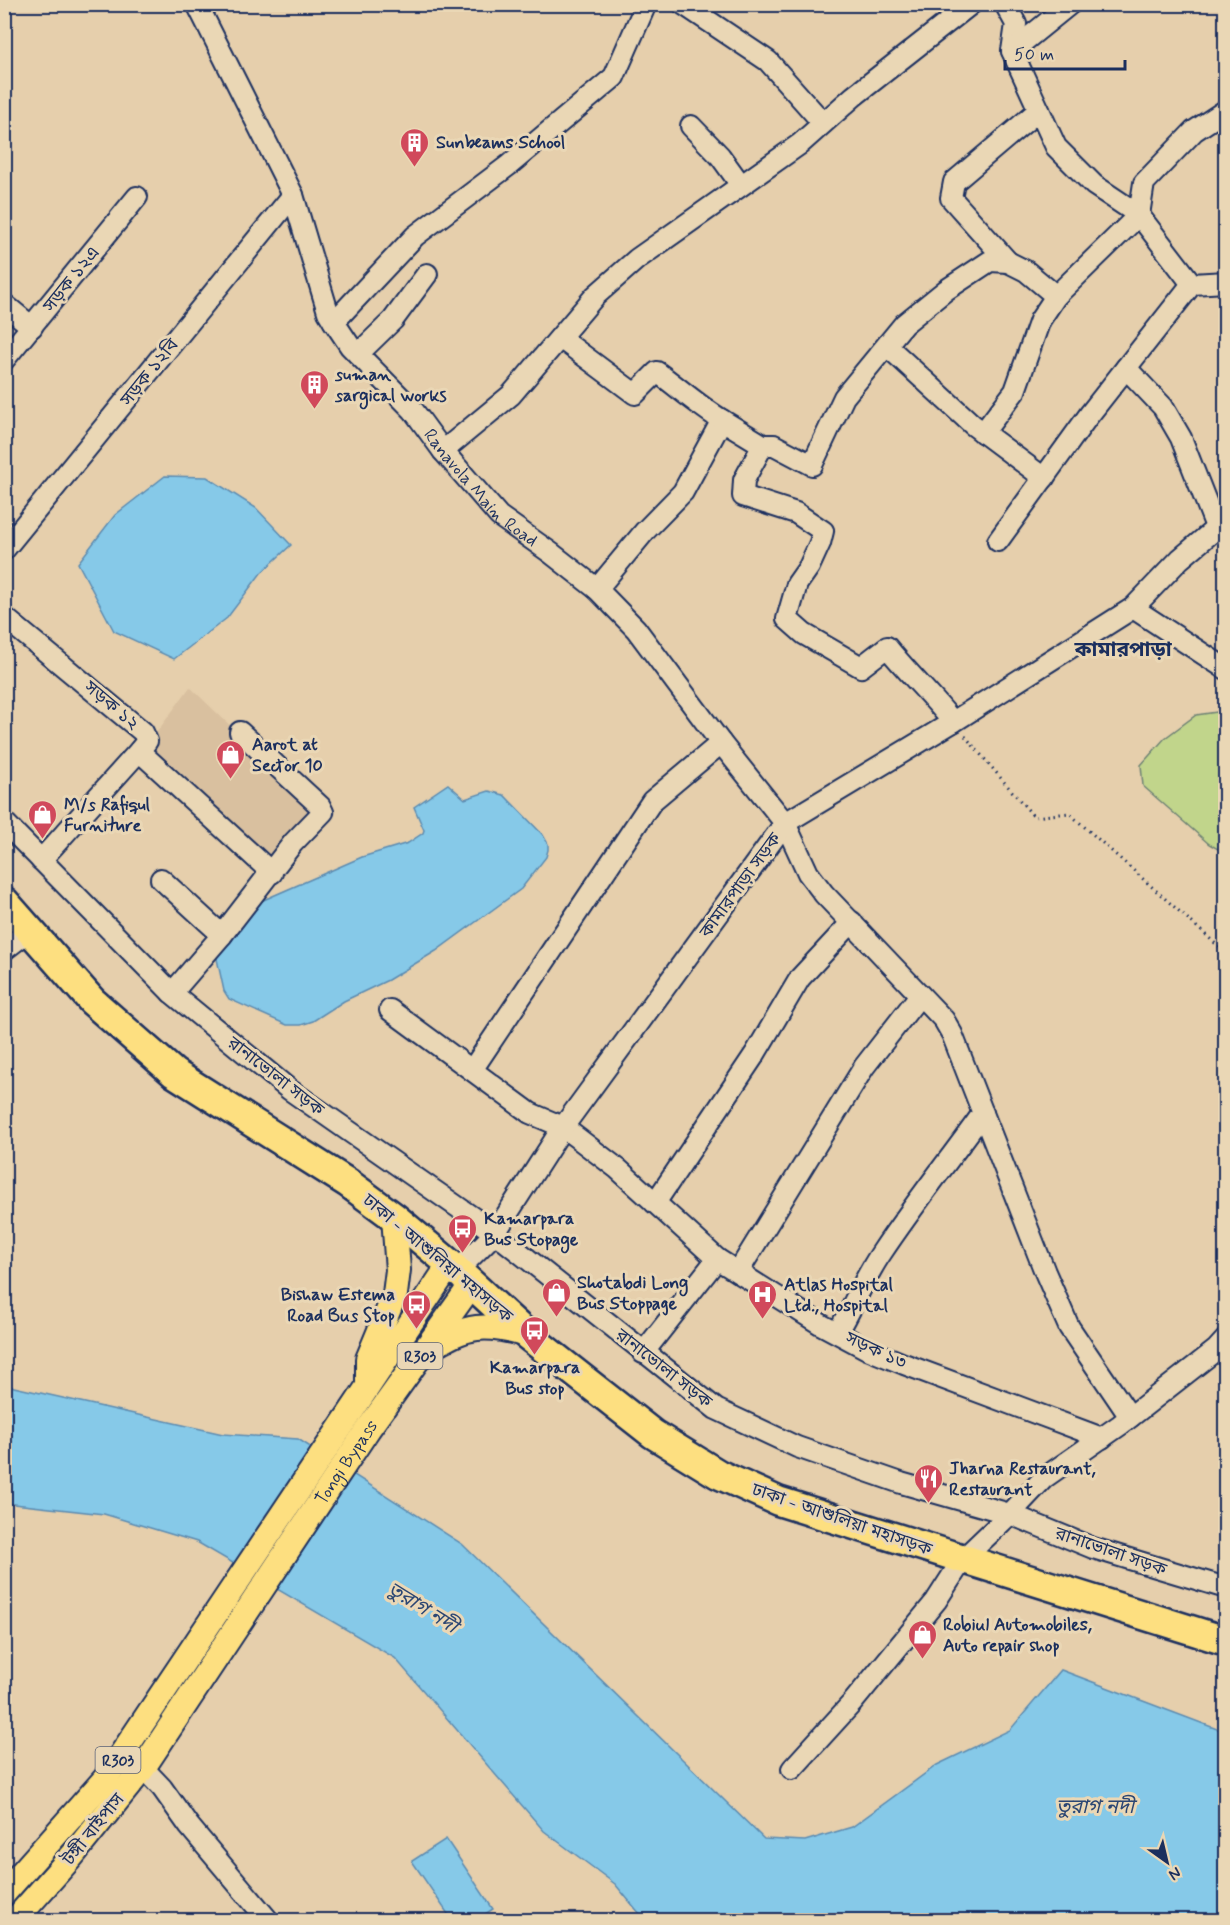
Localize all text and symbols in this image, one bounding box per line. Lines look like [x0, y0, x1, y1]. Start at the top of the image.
scale bar [1005, 33, 1125, 71]
text: 50 m [1014, 43, 1054, 67]
building icon: Sunbeams School [399, 126, 431, 168]
place label: Sunbeams School [436, 131, 565, 155]
street label: সড়ক ১২এ [37, 242, 106, 318]
street label: সড়ক ১২বি [115, 334, 185, 412]
place label: suman sargical works [334, 363, 447, 410]
building icon: suman sargical works [298, 368, 330, 410]
street label: Ranavola Main Road [418, 424, 542, 553]
district label: কামারপাড়া [1073, 636, 1173, 664]
street label: সড়ক ১২ [78, 675, 144, 736]
place label: Aarot at Sector 10 [252, 733, 323, 778]
shop icon: Aarot at Sector 10 [215, 738, 247, 780]
place label: M/s Rafiqul Furniture [64, 793, 151, 838]
shop icon: M/s Rafiqul Furniture [27, 798, 59, 840]
street label: কামারপাড়া সড়ক [694, 828, 787, 944]
street label: রানাভোলা সড়ক [221, 1031, 329, 1122]
street label: ঢাকা - আশুলিয়া মহাসড়ক [356, 1188, 518, 1329]
place label: Kamarpara Bus Stopage [484, 1207, 579, 1254]
bus stop icon: Kamarpara Bus Stopage [447, 1212, 479, 1254]
place label: Shotabdi Long Bus Stoppage [577, 1271, 688, 1316]
place label: Atlas Hospital Ltd., Hospital [784, 1273, 893, 1318]
shop icon: Shotabdi Long Bus Stoppage [540, 1276, 572, 1318]
hospital icon: Atlas Hospital Ltd., Hospital [747, 1278, 779, 1320]
place label: Bishaw Estema Road Bus Stop [281, 1283, 395, 1328]
bus stop icon: Bishaw Estema Road Bus Stop [400, 1288, 432, 1330]
bus stop icon: Kamarpara Bus stop [519, 1314, 551, 1356]
street label: রানাভোলা সড়ক [609, 1323, 717, 1414]
street label: সড়ক ১৩ [840, 1326, 910, 1376]
road number: R303 [398, 1343, 442, 1369]
place label: Kamarpara Bus stop [490, 1356, 580, 1401]
street label: Tongi Bypass [310, 1415, 384, 1510]
place label: Jharna Restaurant, Restaurant [949, 1457, 1096, 1502]
restaurant icon: Jharna Restaurant, Restaurant [912, 1462, 944, 1504]
street label: ঢাকা - আশুলিয়া মহাসড়ক [747, 1477, 935, 1562]
street label: রানাভোলা সড়ক [1051, 1521, 1170, 1582]
water label: তুরাগ নদী [382, 1576, 466, 1642]
place label: Robiul Automobiles, Auto repair shop [943, 1613, 1092, 1658]
shop icon: Robiul Automobiles, Auto repair shop [906, 1618, 938, 1660]
road number: R303 [96, 1747, 140, 1773]
street label: টঙ্গী বাইপাস [57, 1788, 131, 1871]
water label: তুরাগ নদী [1056, 1794, 1138, 1821]
north arrow [1137, 1832, 1197, 1892]
text: N [1164, 1862, 1185, 1885]

